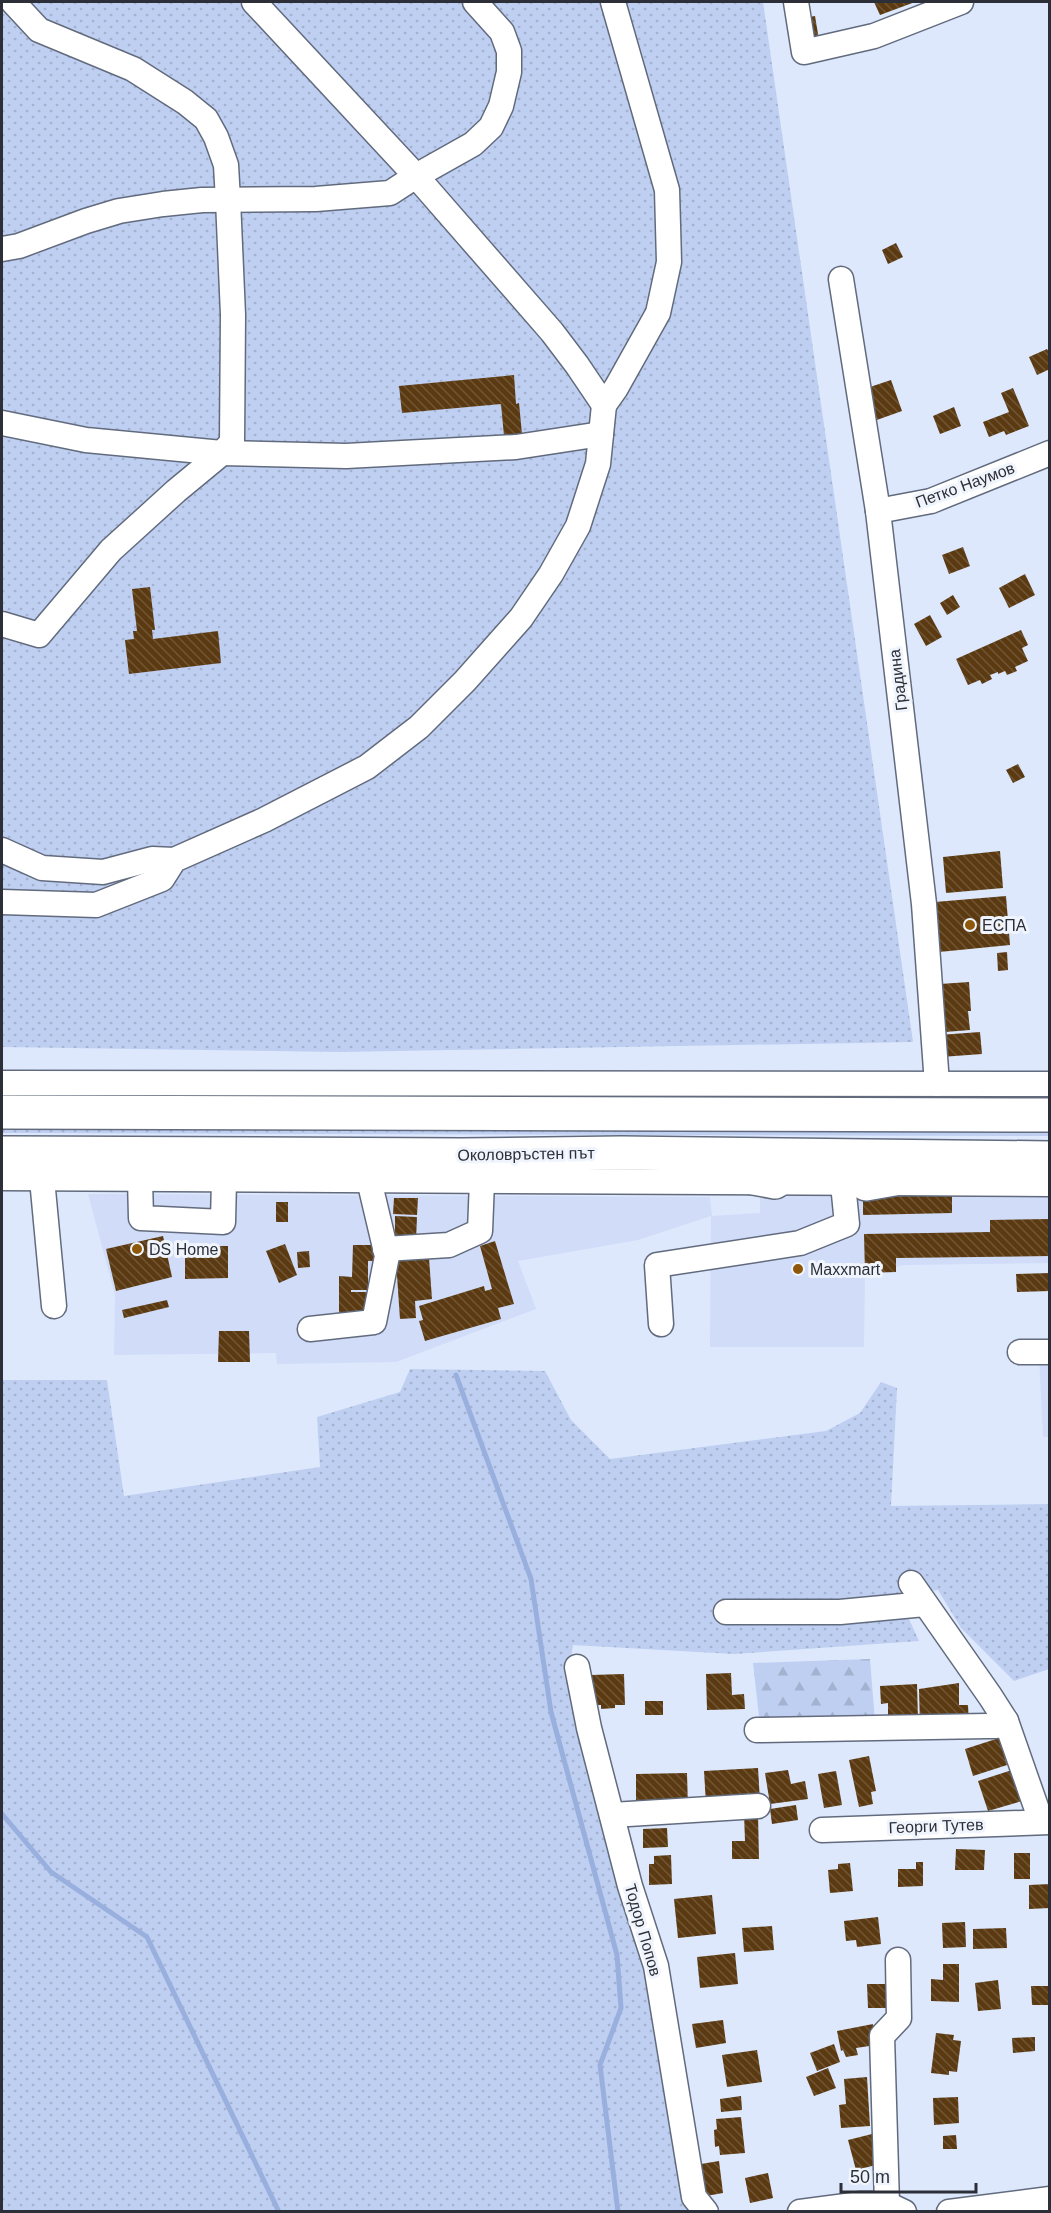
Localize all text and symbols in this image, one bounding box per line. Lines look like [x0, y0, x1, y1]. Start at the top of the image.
street label: Петко Наумов [913, 459, 1017, 511]
street label: Градина [886, 648, 910, 712]
place label: ЕСПА [982, 917, 1027, 934]
marker: ЕСПА [963, 918, 977, 932]
street label: Околовръстен път [457, 1144, 595, 1164]
place label: DS Home [149, 1241, 218, 1258]
marker: DS Home [130, 1242, 144, 1256]
place label: Maxxmart [810, 1261, 881, 1278]
marker: Maxxmart [791, 1262, 805, 1276]
street label: Георги Тутев [888, 1816, 984, 1836]
street label: Тодор Попов [622, 1882, 664, 1978]
scale bar [841, 2156, 976, 2194]
text: 50 m [850, 2167, 890, 2187]

